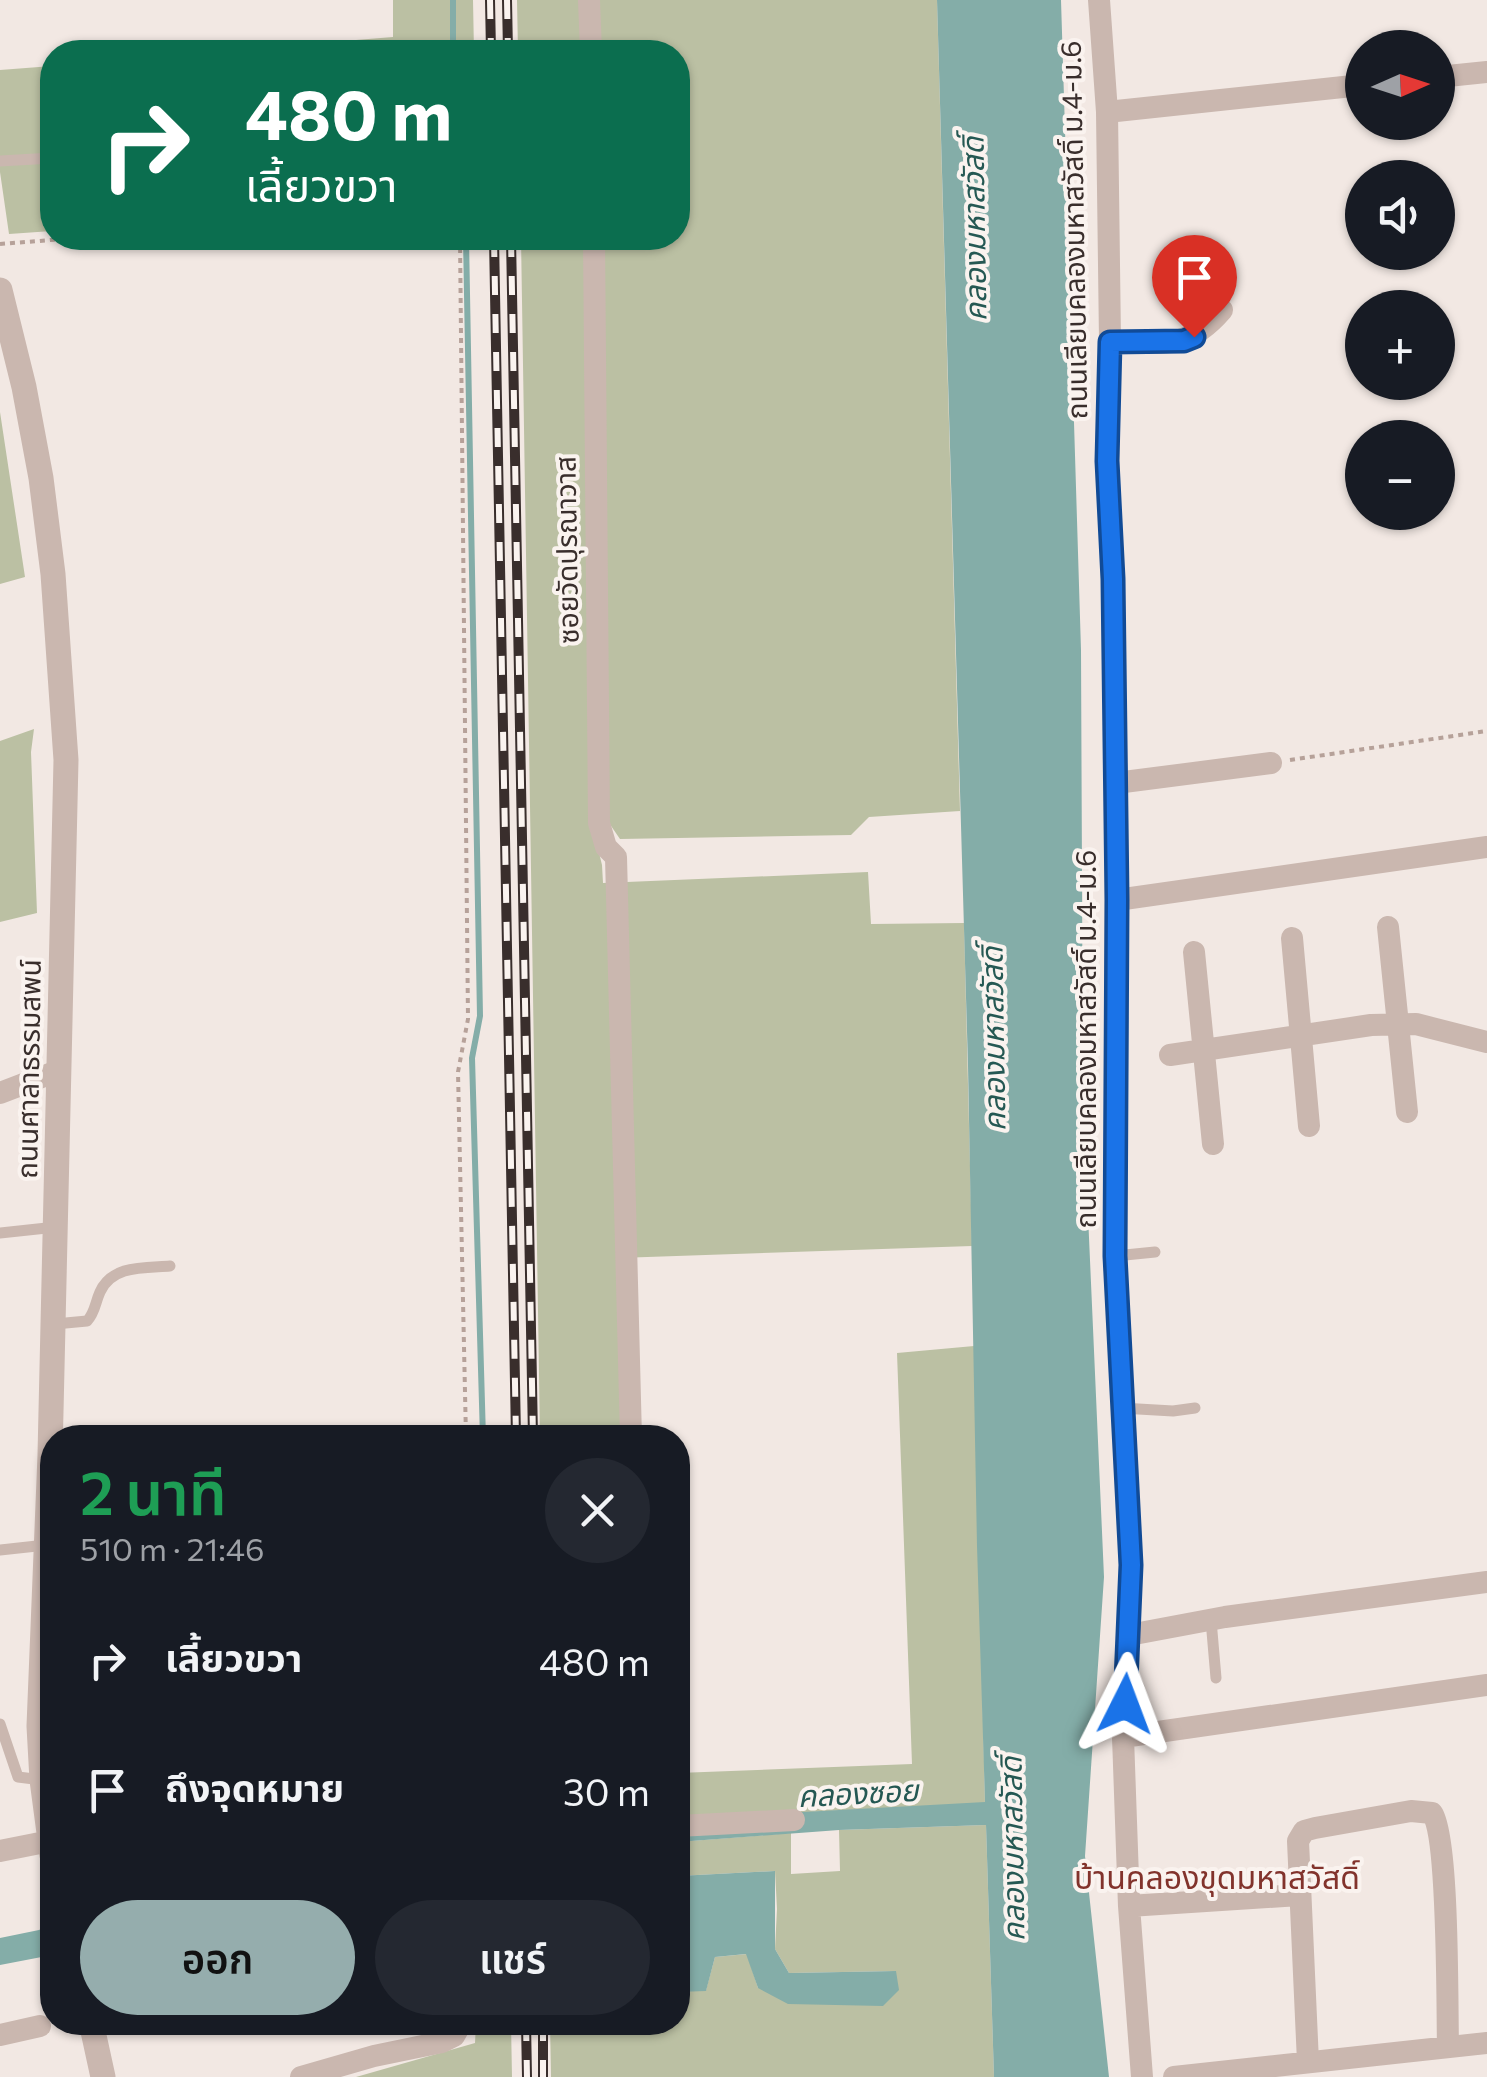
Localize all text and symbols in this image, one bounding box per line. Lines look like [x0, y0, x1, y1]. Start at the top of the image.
north arrow [1345, 30, 1455, 140]
map controls [1345, 30, 1455, 530]
street label: ถนนเลียบคลองมหาสวัสดิ์ ม.4-ม.6 [1053, 40, 1093, 420]
text: 480 m [245, 69, 452, 154]
icon: right [80, 80, 210, 210]
water label: คลองมหาสวัสดิ์ [952, 128, 993, 322]
text: เลี้ยวขวา [245, 156, 397, 211]
button: sound [1345, 160, 1455, 270]
pin [1152, 235, 1237, 338]
icon: arrive [1167, 250, 1222, 305]
button: + [1345, 290, 1455, 400]
button: − [1345, 420, 1455, 530]
street label: ซอยวัดปุรณาวาส [547, 456, 586, 644]
street label: ถนนเลียบคลองมหาสวัสดิ์ ม.4-ม.6 [1068, 850, 1102, 1228]
water label: คลองมหาสวัสดิ์ [971, 938, 1012, 1132]
street label: ถนนศาลาธรรมสพน์ [9, 959, 47, 1179]
text: 2 นาที [80, 1454, 227, 1527]
button: close [545, 1458, 650, 1563]
text: 510 m · 21:46 [80, 1528, 264, 1568]
icon: right [80, 1633, 135, 1688]
text: เลี้ยวขวา [165, 1633, 302, 1680]
text: 480 m [539, 1637, 650, 1684]
position arrow [1073, 1652, 1177, 1756]
water label: คลองมหาสวัสดิ์ [990, 1748, 1031, 1942]
icon: arrive [80, 1763, 135, 1818]
text: ถึงจุดหมาย [165, 1763, 344, 1810]
text: 30 m [563, 1767, 650, 1814]
water label: คลองซอย [797, 1770, 921, 1813]
district label: บ้านคลองขุดมหาสวัสดิ์ [1074, 1856, 1360, 1897]
button: ออก [80, 1900, 355, 2015]
button: แชร์ [375, 1900, 650, 2015]

